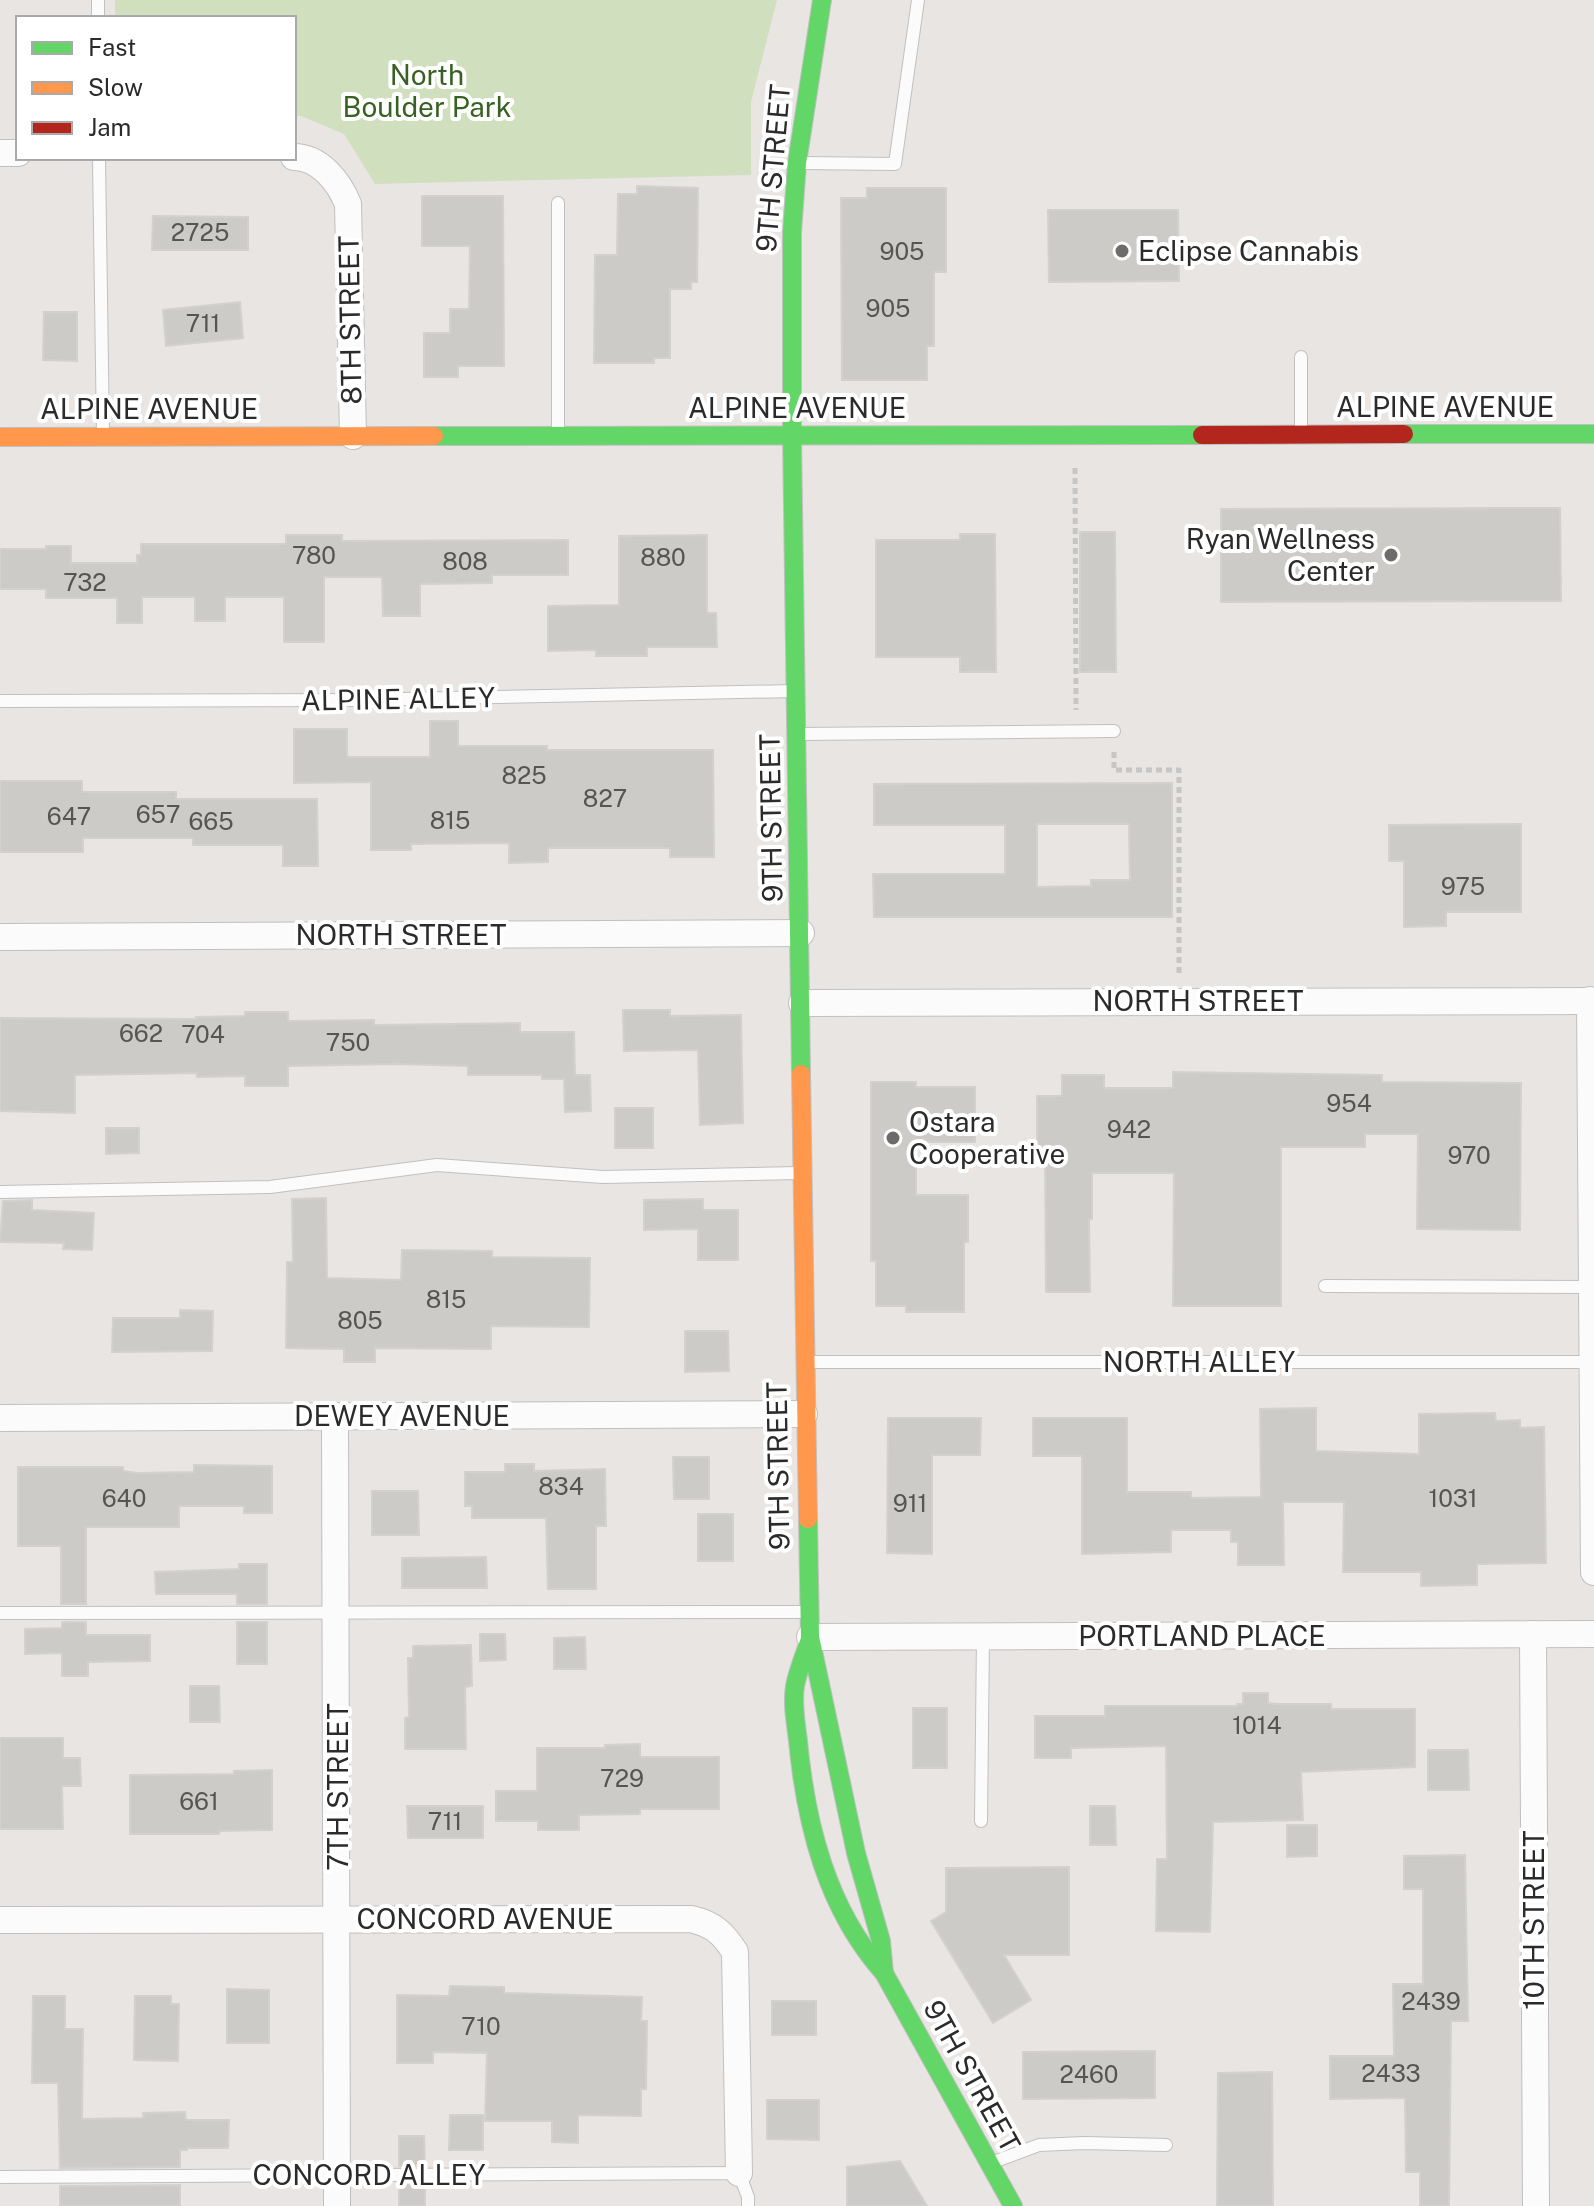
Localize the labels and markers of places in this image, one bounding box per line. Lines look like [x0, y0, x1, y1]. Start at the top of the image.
place label: Eclipse Cannabis [1138, 234, 1359, 267]
marker: Eclipse Cannabis [1113, 242, 1131, 260]
place label: Ryan Wellness Center [1186, 522, 1375, 587]
marker: Ryan Wellness Center [1382, 546, 1400, 564]
place label: Ostara Cooperative [909, 1105, 1065, 1170]
marker: Ostara Cooperative [884, 1129, 902, 1147]

